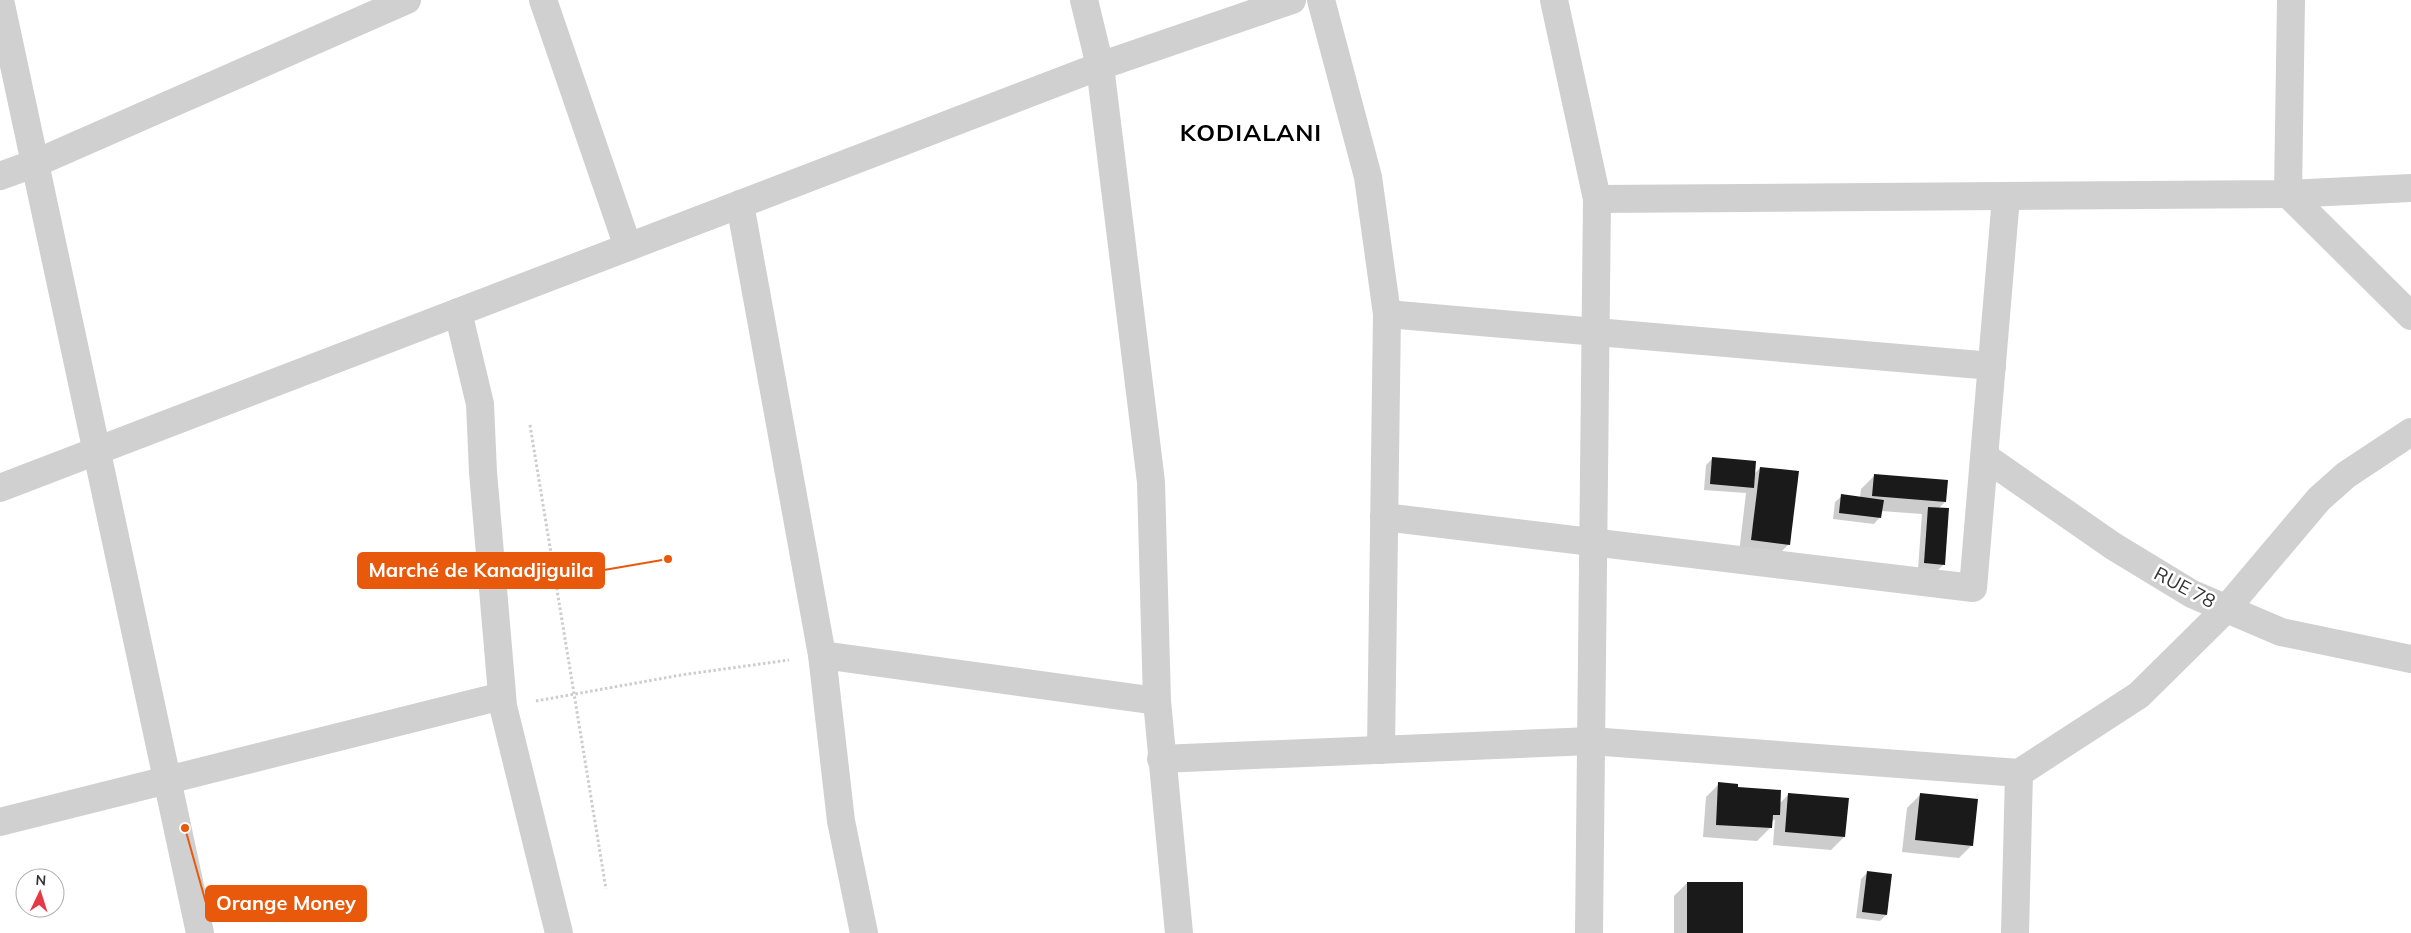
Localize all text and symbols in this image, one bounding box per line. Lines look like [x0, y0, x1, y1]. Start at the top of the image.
district label: KODIALANI [1180, 117, 1322, 147]
callout: Marché de Kanadjiguila [358, 553, 604, 588]
text: Marché de Kanadjiguila [368, 557, 594, 582]
street label: RUE 78 [2150, 561, 2220, 613]
north arrow [15, 868, 65, 918]
text: N [35, 871, 47, 889]
callout: Orange Money [206, 886, 366, 921]
text: Orange Money [216, 890, 356, 915]

